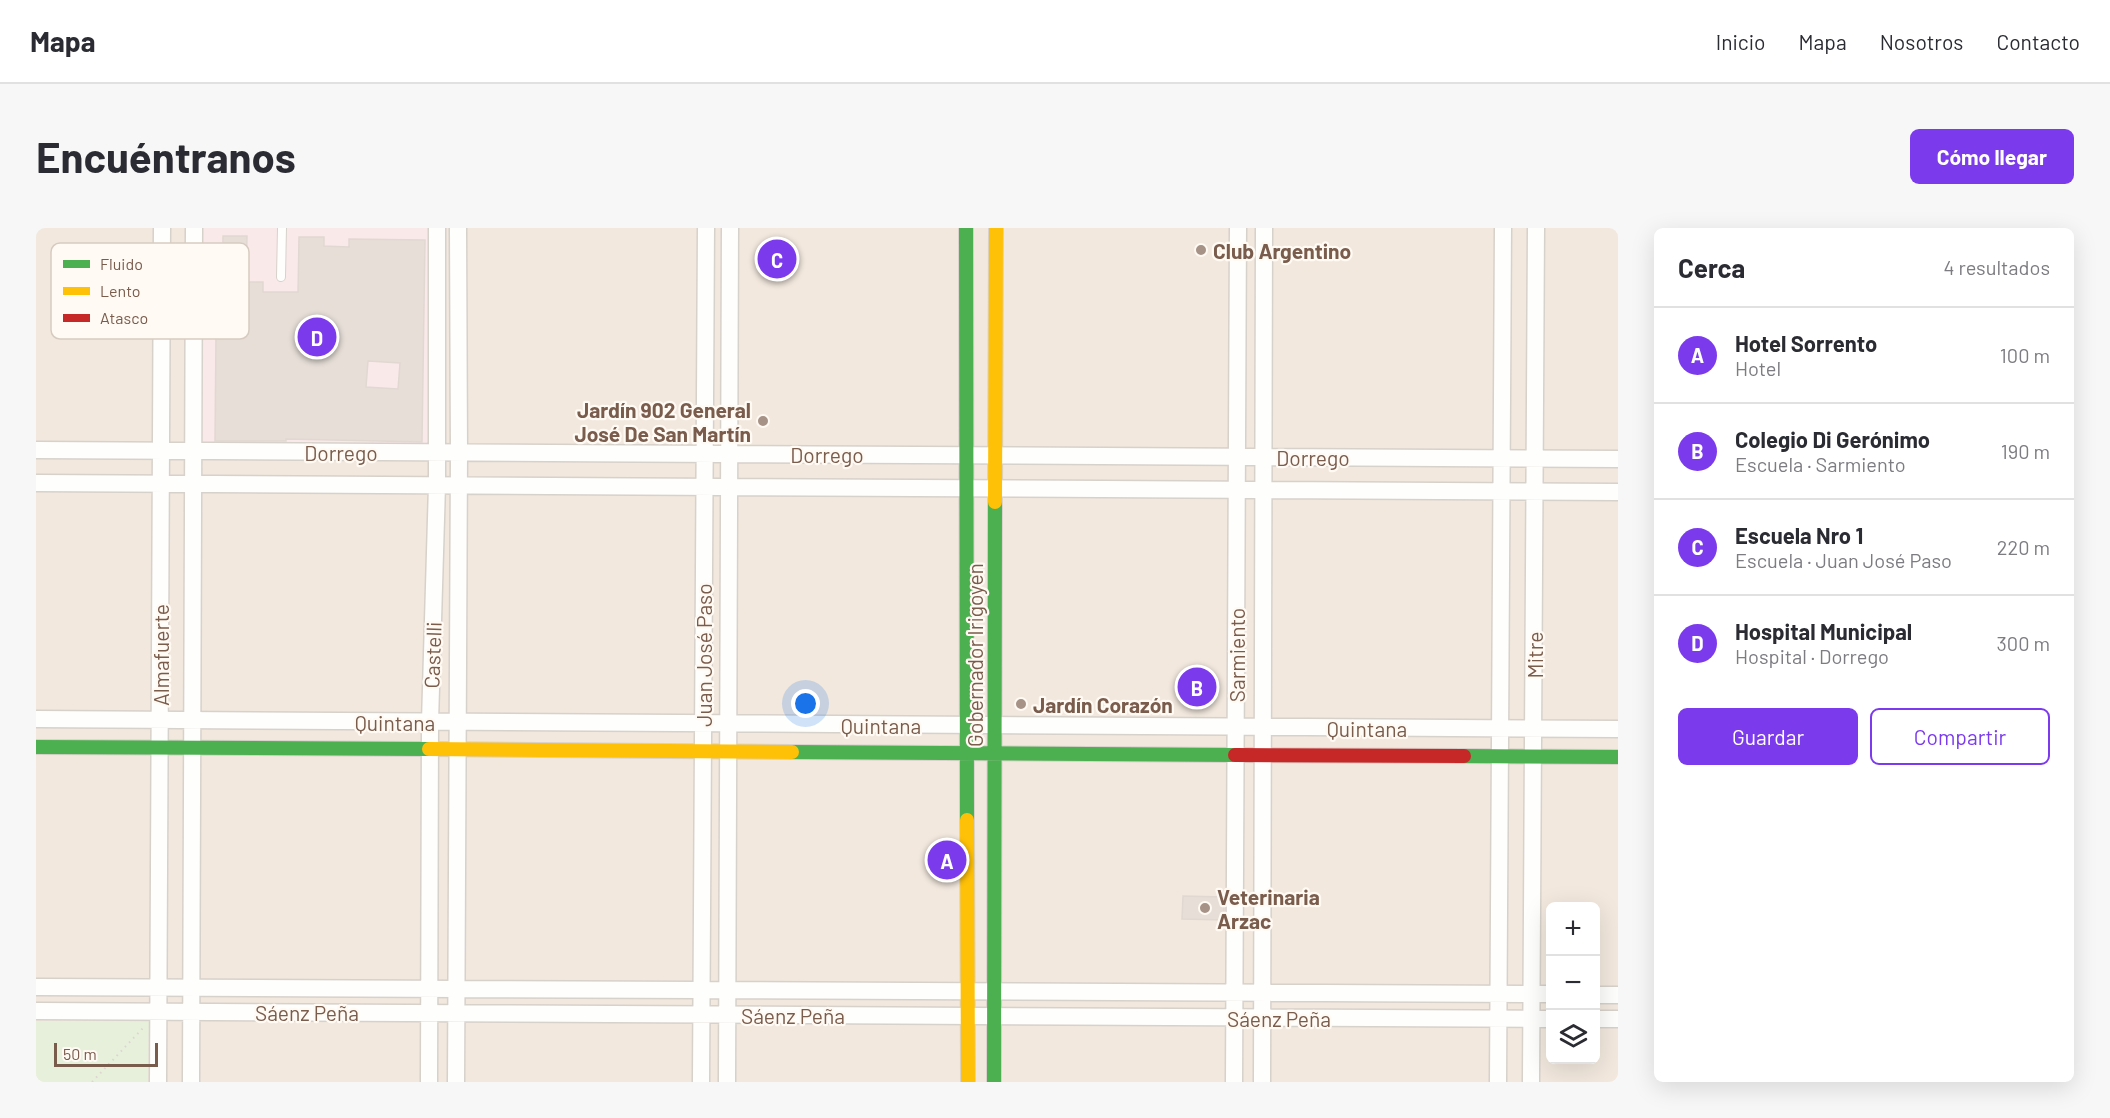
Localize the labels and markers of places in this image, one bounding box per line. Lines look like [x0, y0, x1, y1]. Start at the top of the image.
pin: C [758, 237, 796, 282]
place label: Club Argentino [1213, 238, 1351, 263]
marker: Club Argentino [1194, 243, 1208, 257]
pin: D [298, 314, 336, 360]
place label: Jardín 902 General José De San Martín [574, 397, 751, 446]
marker: Jardín 902 General José De San Martín [756, 414, 770, 428]
pin: B [1178, 664, 1216, 710]
place label: Jardín Corazón [1033, 692, 1173, 717]
marker: Jardín Corazón [1014, 697, 1028, 711]
pin: A [928, 838, 966, 882]
place label: Veterinaria Arzac [1217, 884, 1320, 933]
marker: Veterinaria Arzac [1198, 901, 1212, 915]

